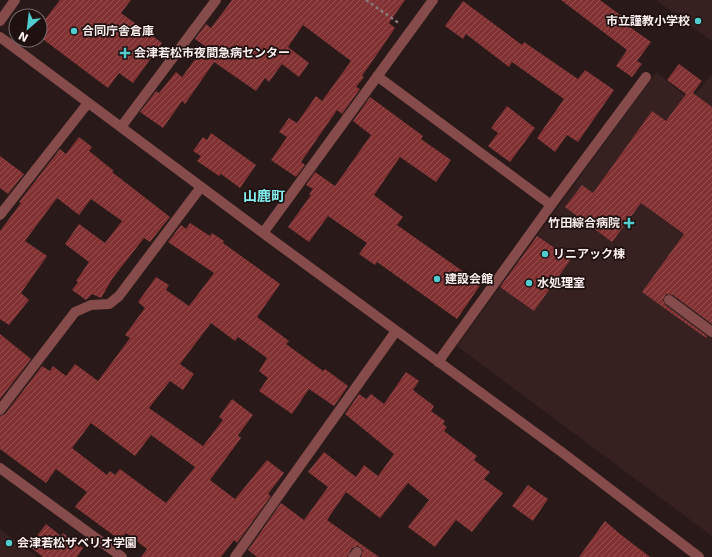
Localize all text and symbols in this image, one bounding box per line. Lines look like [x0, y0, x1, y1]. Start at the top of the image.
north arrow [8, 8, 48, 48]
place label: 市立謹教小学校 [606, 14, 690, 28]
marker: 市立謹教小学校 [693, 16, 703, 26]
place label: 合同庁舎倉庫 [82, 24, 154, 38]
marker: 合同庁舎倉庫 [69, 26, 79, 36]
text: N [16, 28, 31, 44]
place label: 会津若松市夜間急病センター [134, 46, 290, 60]
marker: 会津若松市夜間急病センター [119, 47, 131, 59]
district label: 山鹿町 [243, 188, 285, 204]
place label: 竹田綜合病院 [548, 216, 620, 230]
marker: 竹田綜合病院 [623, 217, 635, 229]
place label: リニアック棟 [553, 247, 625, 261]
marker: リニアック棟 [540, 249, 550, 259]
place label: 建設会館 [445, 272, 493, 286]
marker: 建設会館 [432, 274, 442, 284]
place label: 水処理室 [537, 276, 585, 290]
marker: 水処理室 [524, 278, 534, 288]
place label: 会津若松ザベリオ学園 [17, 536, 137, 550]
marker: 会津若松ザベリオ学園 [4, 538, 14, 548]

